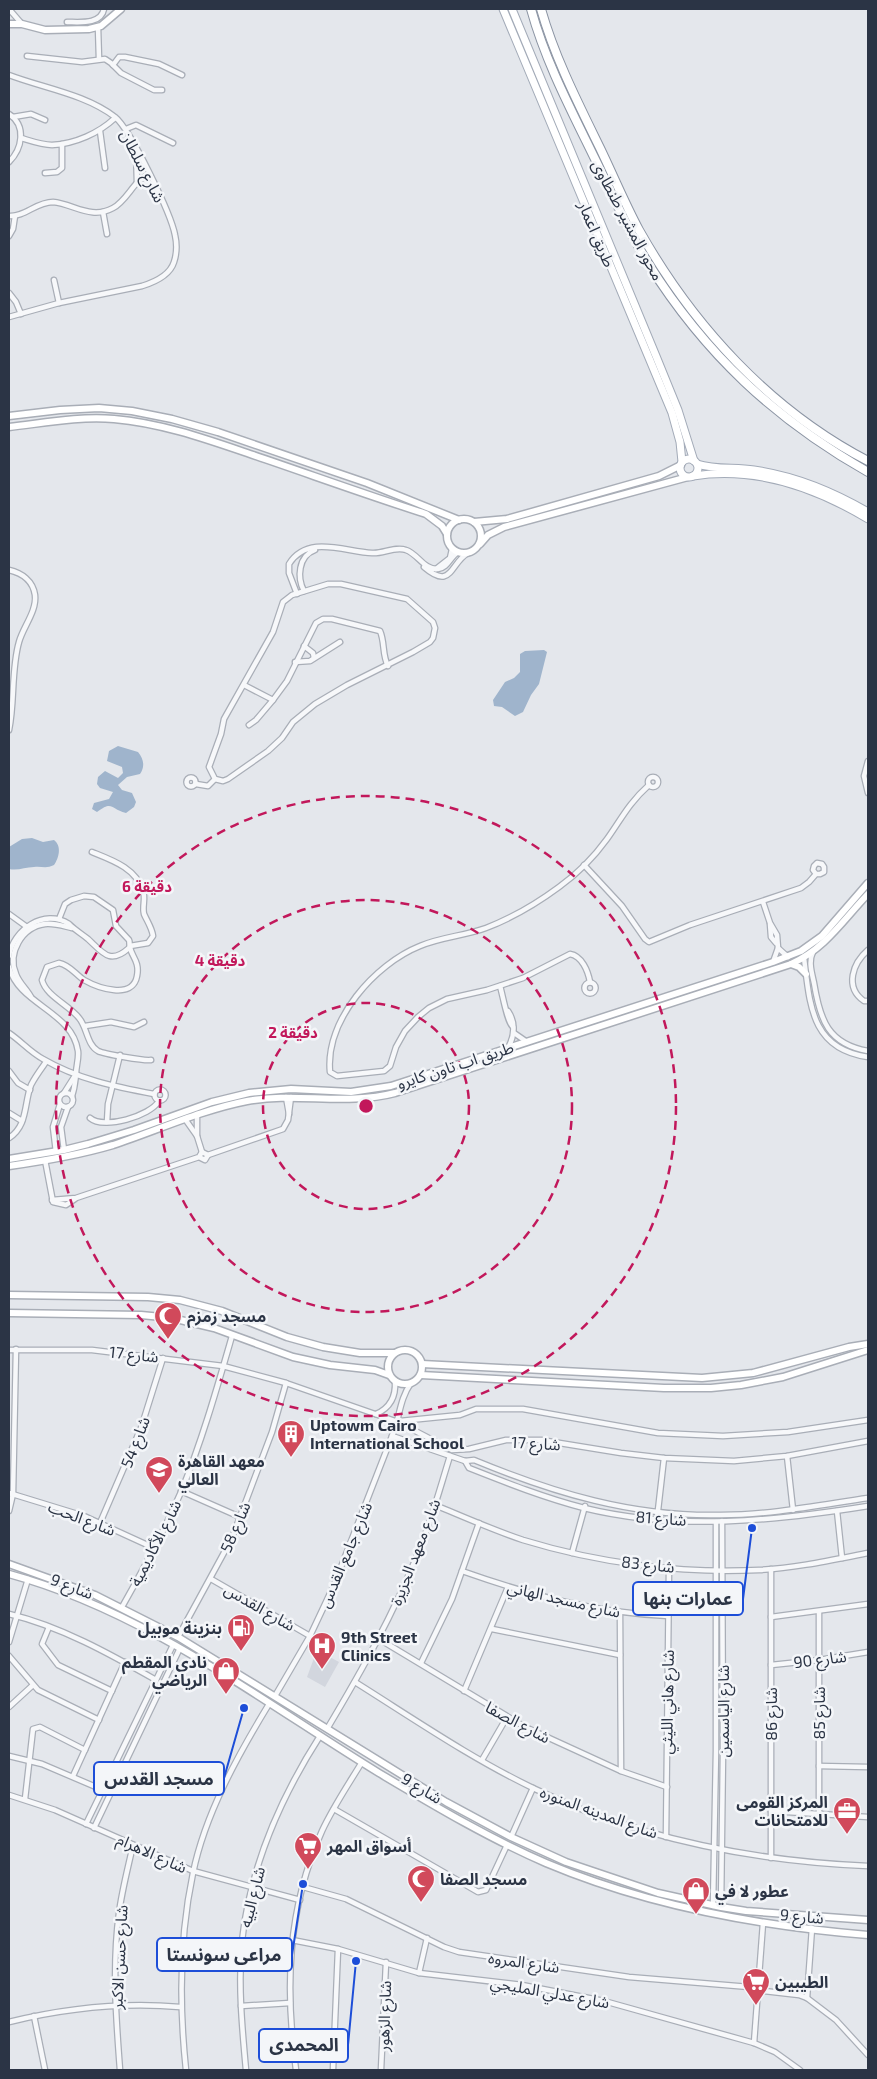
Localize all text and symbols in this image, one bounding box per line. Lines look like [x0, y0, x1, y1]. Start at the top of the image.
street label: شارع سلطان [113, 126, 170, 207]
street label: محور المشير طنطاوى [588, 156, 668, 284]
street label: طريق اعمار [573, 197, 620, 270]
text: 6 دقيقة [122, 877, 172, 895]
text: 4 دقيقة [195, 951, 246, 969]
text: 2 دقيقة [268, 1023, 318, 1041]
street label: طريق اب تاون كايرو [394, 1037, 517, 1094]
centre of rings [357, 1097, 375, 1115]
mosque icon: مسجد زمزم [153, 1301, 183, 1340]
place label: مسجد زمزم [187, 1306, 266, 1328]
street label: شارع 17 [108, 1341, 160, 1370]
street label: شارع 54 [116, 1414, 157, 1471]
place label: Uptowm Cairo International School [310, 1415, 465, 1452]
building icon: Uptowm Cairo International School [276, 1419, 306, 1458]
street label: شارع 17 [511, 1432, 561, 1457]
place label: معهد القاهرة العالي [178, 1451, 265, 1493]
school or university icon: معهد القاهرة العالي [144, 1455, 174, 1494]
street label: شارع الحب [44, 1496, 118, 1543]
street label: شارع الأكاديمية [125, 1496, 188, 1591]
street label: شارع معهد الجزيرة [385, 1496, 447, 1609]
street label: شارع 58 [215, 1499, 257, 1557]
street label: شارع جامع القدس [314, 1499, 379, 1612]
street label: شارع 81 [635, 1506, 687, 1533]
street label: شارع 83 [620, 1551, 676, 1580]
street label: شارع 9 [47, 1569, 96, 1606]
street label: شارع مسجد الهاني [505, 1576, 623, 1625]
street label: شارع القدس [220, 1579, 299, 1638]
callout: عمارات بنها [633, 1582, 743, 1615]
text: عمارات بنها [643, 1587, 733, 1610]
fuel station icon: بنزينة موبيل [226, 1613, 256, 1652]
place label: بنزينة موبيل [138, 1618, 222, 1638]
place label: 9th Street Clinics [341, 1627, 418, 1664]
hospital icon: 9th Street Clinics [307, 1631, 337, 1670]
street label: شارع 90 [792, 1646, 848, 1675]
street label: شارع هاني الليثي [656, 1649, 681, 1755]
place label: نادي المقطم الرياضي [122, 1652, 207, 1694]
shop icon: نادي المقطم الرياضي [211, 1656, 241, 1695]
street label: شارع الياسمين [713, 1665, 736, 1757]
street label: شارع 85 [809, 1686, 832, 1740]
street label: شارع 86 [761, 1687, 784, 1741]
street label: شارع الصفا [481, 1697, 554, 1750]
callout: مسجد القدس [94, 1762, 224, 1795]
text: مسجد القدس [104, 1767, 214, 1789]
street label: شارع 9 [396, 1768, 446, 1810]
street label: شارع المدينه المنوره [536, 1781, 661, 1845]
place label: المركز القومى للامتحانات [736, 1792, 828, 1829]
office icon: المركز القومى للامتحانات [832, 1796, 862, 1835]
street label: شارع الاهرام [113, 1829, 190, 1880]
supermarket icon: أسواق المهر [293, 1831, 323, 1870]
place label: أسواق المهر [326, 1836, 412, 1856]
mosque icon: مسجد الصفا [406, 1864, 436, 1903]
street label: شارع البيه [235, 1865, 272, 1930]
place label: مسجد الصفا [440, 1869, 527, 1889]
shop icon: عطور لا في [681, 1876, 711, 1915]
place label: عطور لا في [715, 1881, 789, 1905]
street label: شارع حسن الاكبر [106, 1904, 135, 2011]
street label: شارع 9 [779, 1904, 825, 1931]
callout: مراعى سونستا [157, 1938, 292, 1971]
text: مراعى سونستا [166, 1943, 282, 1966]
street label: شارع المروه [487, 1947, 561, 1980]
supermarket icon: الطيبين [741, 1967, 771, 2006]
street label: شارع عدلي المليجي [488, 1972, 611, 2015]
place label: الطيبين [775, 1972, 828, 1992]
street label: شارع الزهور [373, 1980, 398, 2053]
callout: المحمدى [259, 2029, 348, 2062]
text: المحمدى [269, 2033, 339, 2055]

